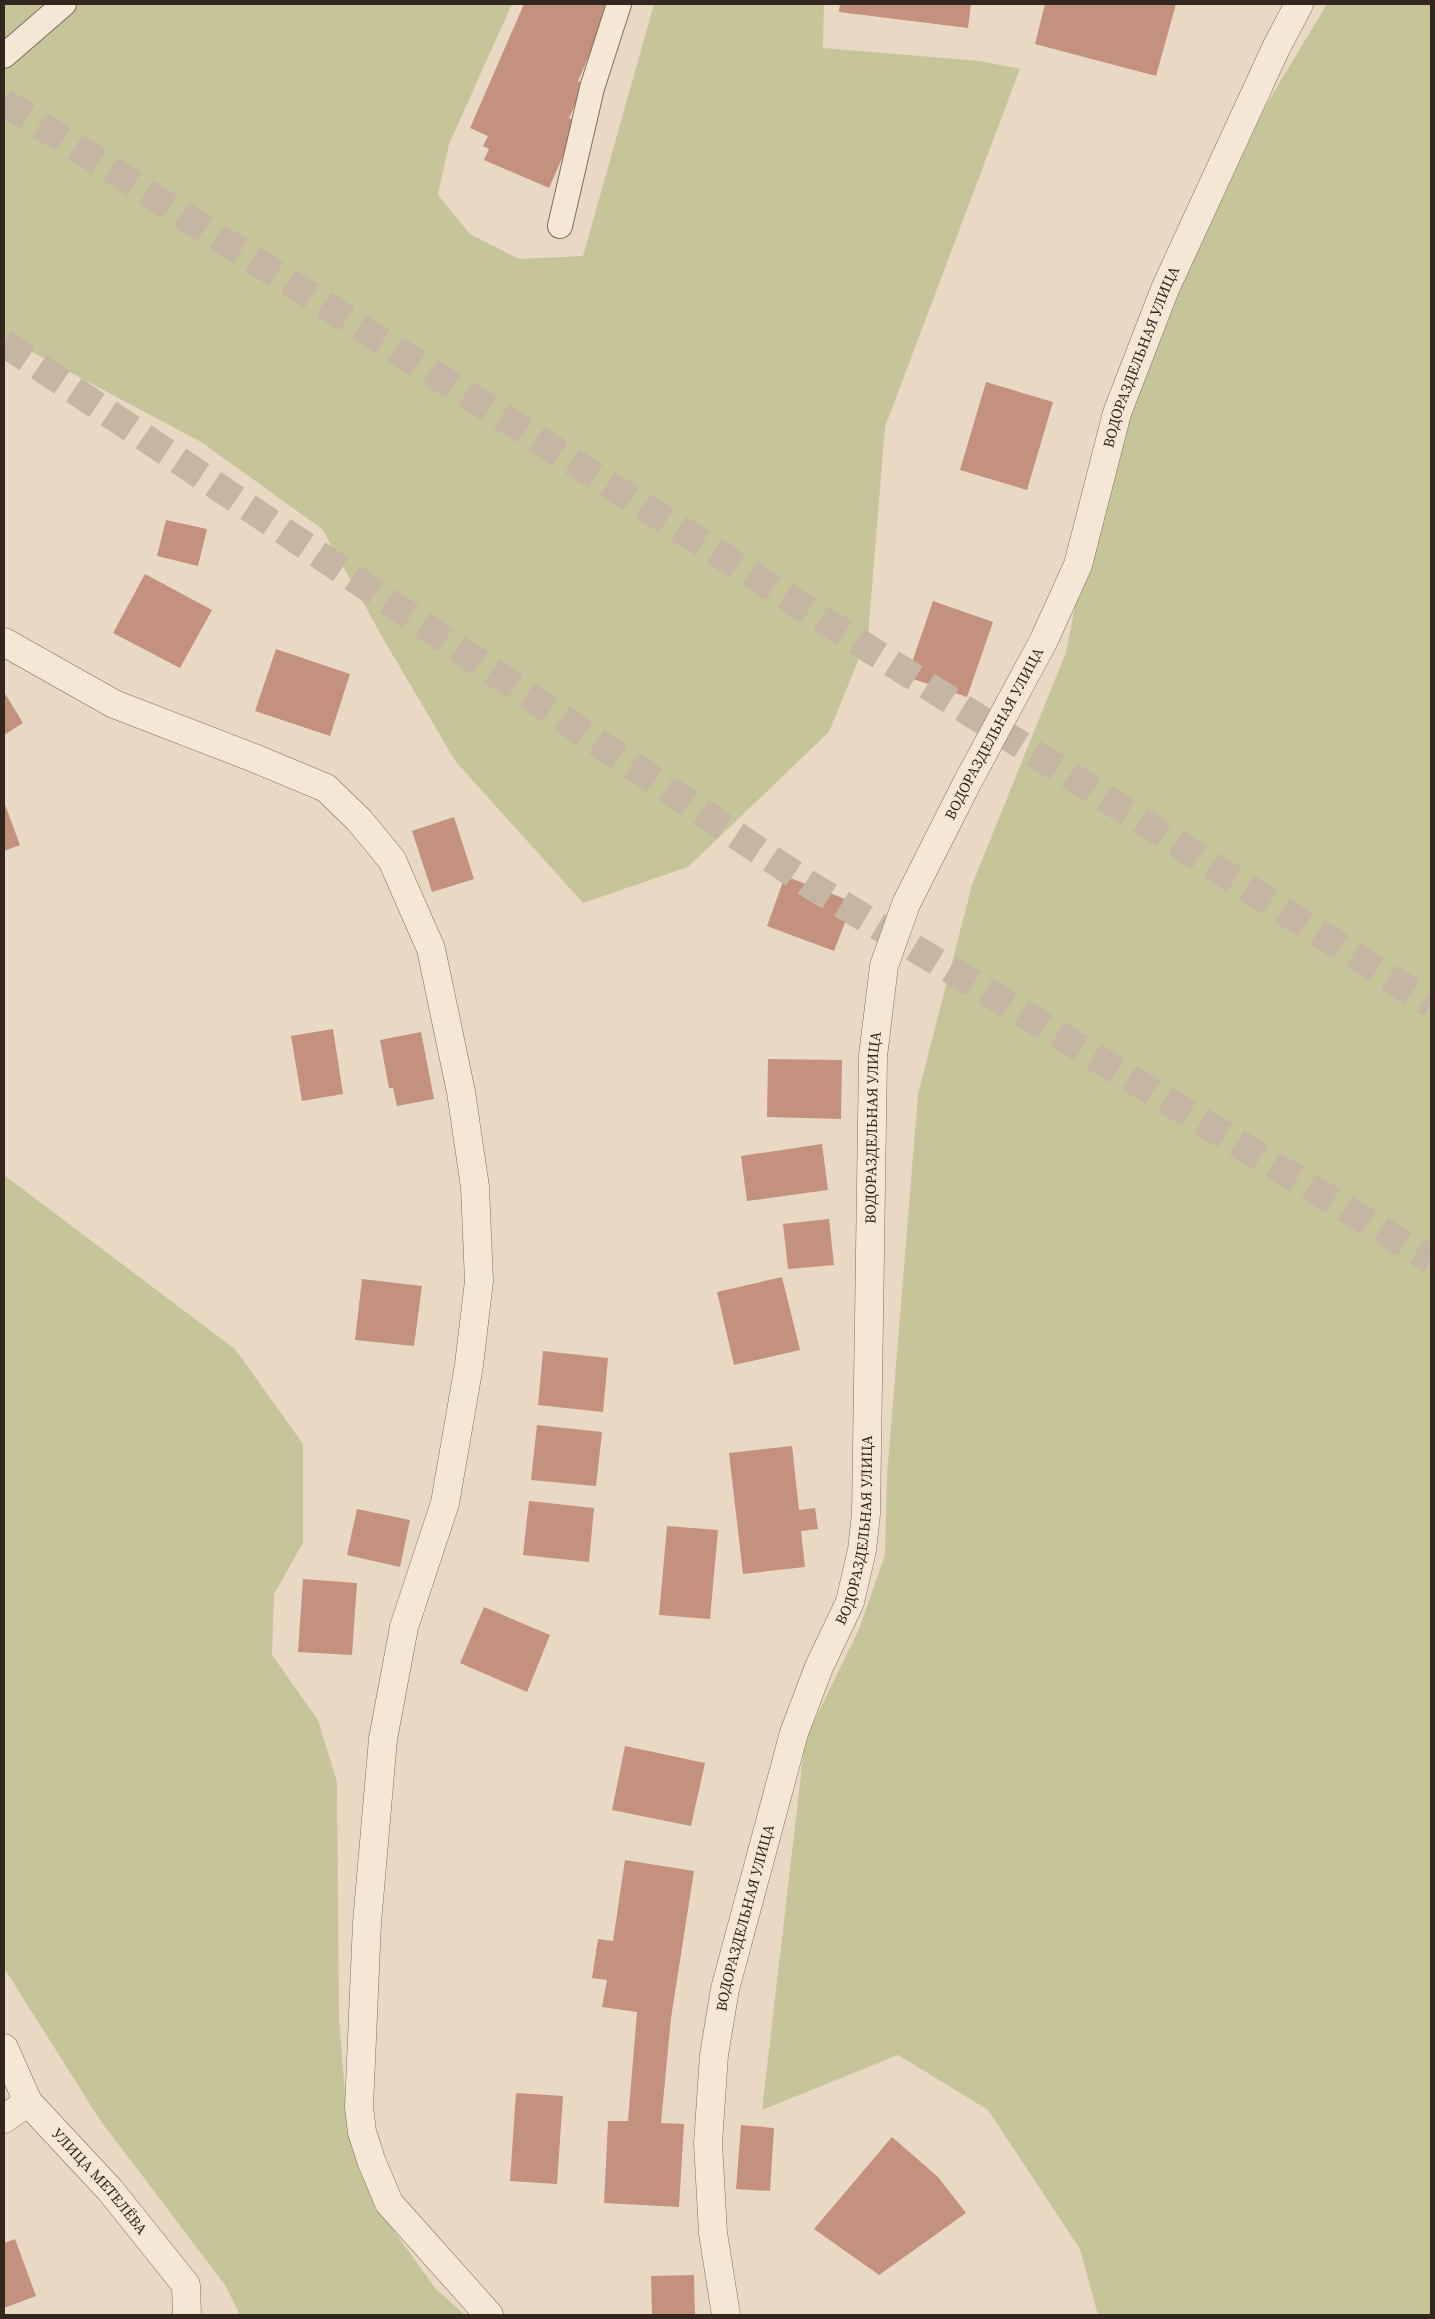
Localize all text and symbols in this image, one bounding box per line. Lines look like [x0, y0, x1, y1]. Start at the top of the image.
street label: ВОДОРАЗДЕЛЬНАЯ УЛИЦА [1097, 263, 1184, 450]
street label: ВОДОРАЗДЕЛЬНАЯ УЛИЦА [939, 643, 1048, 823]
street label: ВОДОРАЗДЕЛЬНАЯ УЛИЦА [859, 1030, 886, 1224]
street label: ВОДОРАЗДЕЛЬНАЯ УЛИЦА [830, 1435, 877, 1628]
street label: ВОДОРАЗДЕЛЬНАЯ УЛИЦА [710, 1822, 779, 2013]
street label: УЛИЦА МЕТЕЛЁВА [47, 2123, 153, 2239]

